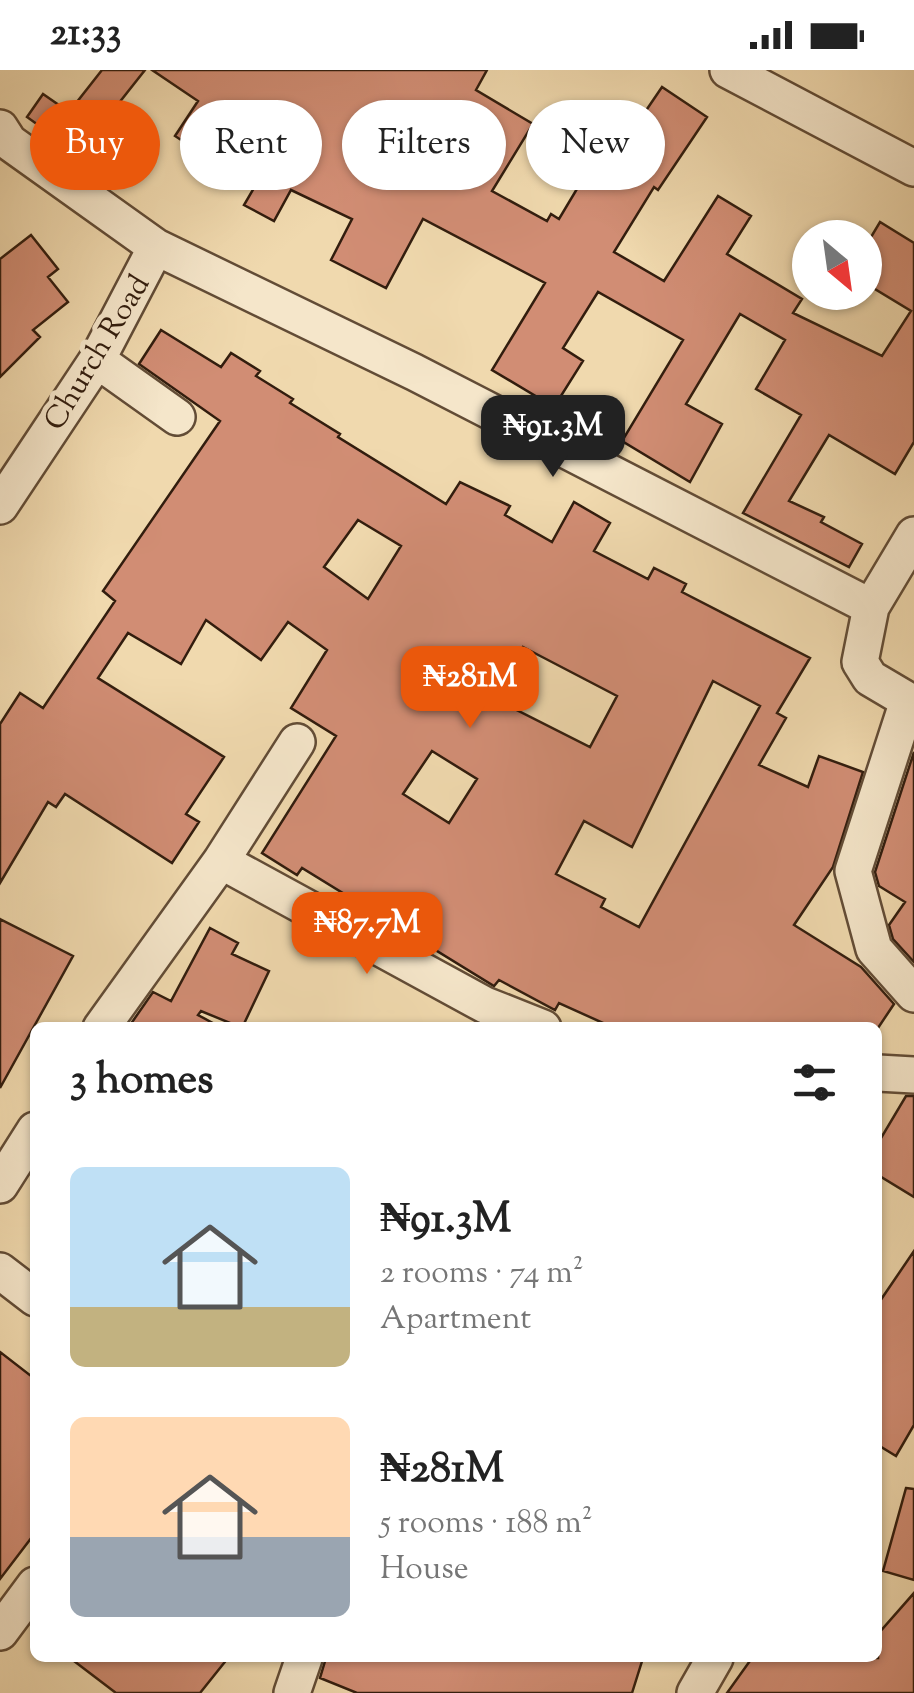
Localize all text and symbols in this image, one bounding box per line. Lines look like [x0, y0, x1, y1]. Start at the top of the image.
text: 21:33 [50, 8, 121, 62]
chip: Buy [30, 100, 160, 190]
chip: Rent [180, 100, 322, 190]
chip: Filters [342, 100, 506, 190]
chip: New [526, 100, 665, 190]
north arrow [792, 220, 882, 310]
map controls [792, 220, 882, 310]
street label: Church Road [35, 267, 162, 439]
pin: ₦91.3M [472, 395, 634, 480]
text: ₦91.3M [503, 404, 603, 450]
pin: ₦281M [400, 646, 540, 731]
text: ₦281M [423, 655, 517, 701]
pin: ₦87.7M [286, 892, 448, 977]
text: ₦87.7M [314, 901, 420, 947]
text: 3 homes [70, 1052, 214, 1112]
icon: filters [787, 1055, 842, 1110]
text: ₦91.3M [380, 1191, 511, 1251]
icon: home [150, 1207, 270, 1327]
text: 2 rooms · 74 m² [380, 1251, 584, 1297]
text: Apartment [380, 1297, 531, 1343]
text: ₦281M [380, 1441, 504, 1501]
icon: home [150, 1457, 270, 1577]
text: 5 rooms · 188 m² [380, 1501, 592, 1547]
text: House [380, 1547, 469, 1593]

